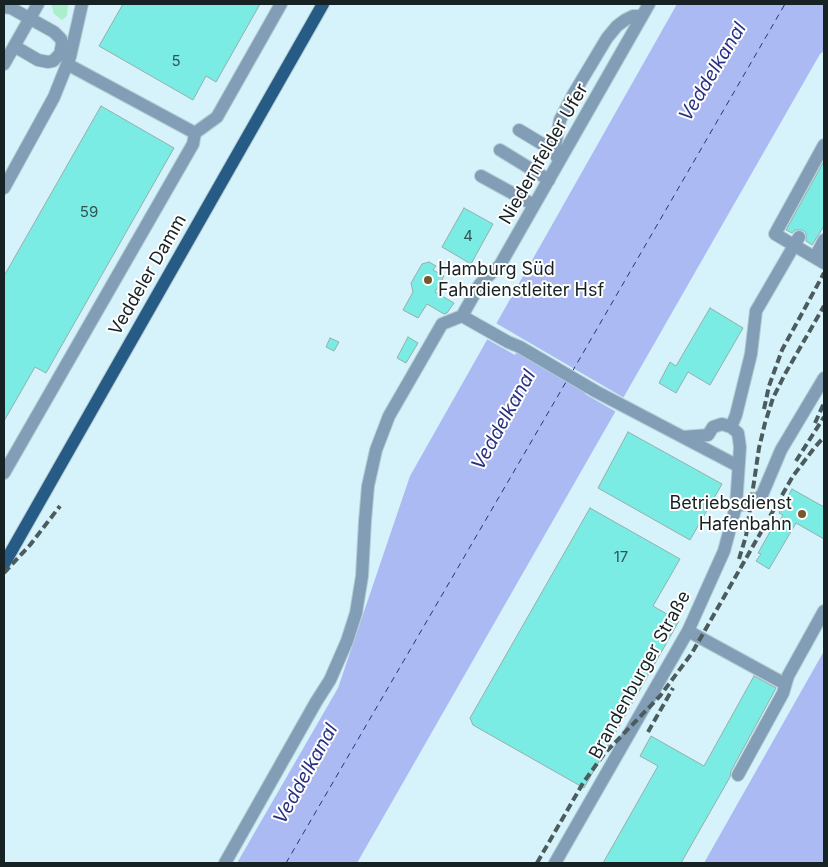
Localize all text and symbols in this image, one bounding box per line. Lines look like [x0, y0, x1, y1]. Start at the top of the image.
water label: Veddelkanal [675, 19, 751, 125]
house number: 5 [171, 52, 181, 70]
street label: Niedernfelder Ufer [495, 80, 593, 228]
house number: 59 [80, 203, 98, 221]
street label: Veddeler Damm [105, 211, 191, 339]
house number: 4 [463, 227, 473, 245]
place label: Hamburg Süd Fahrdienstleiter Hsf [438, 259, 604, 302]
marker: Hamburg Süd Fahrdienstleiter Hsf [422, 274, 434, 286]
water label: Veddelkanal [467, 366, 541, 474]
place label: Betriebsdienst Hafenbahn [670, 493, 792, 536]
marker: Betriebsdienst Hafenbahn [796, 508, 808, 520]
house number: 17 [614, 548, 628, 566]
street label: Brandenburger Straße [585, 587, 695, 763]
water label: Veddelkanal [269, 720, 343, 828]

